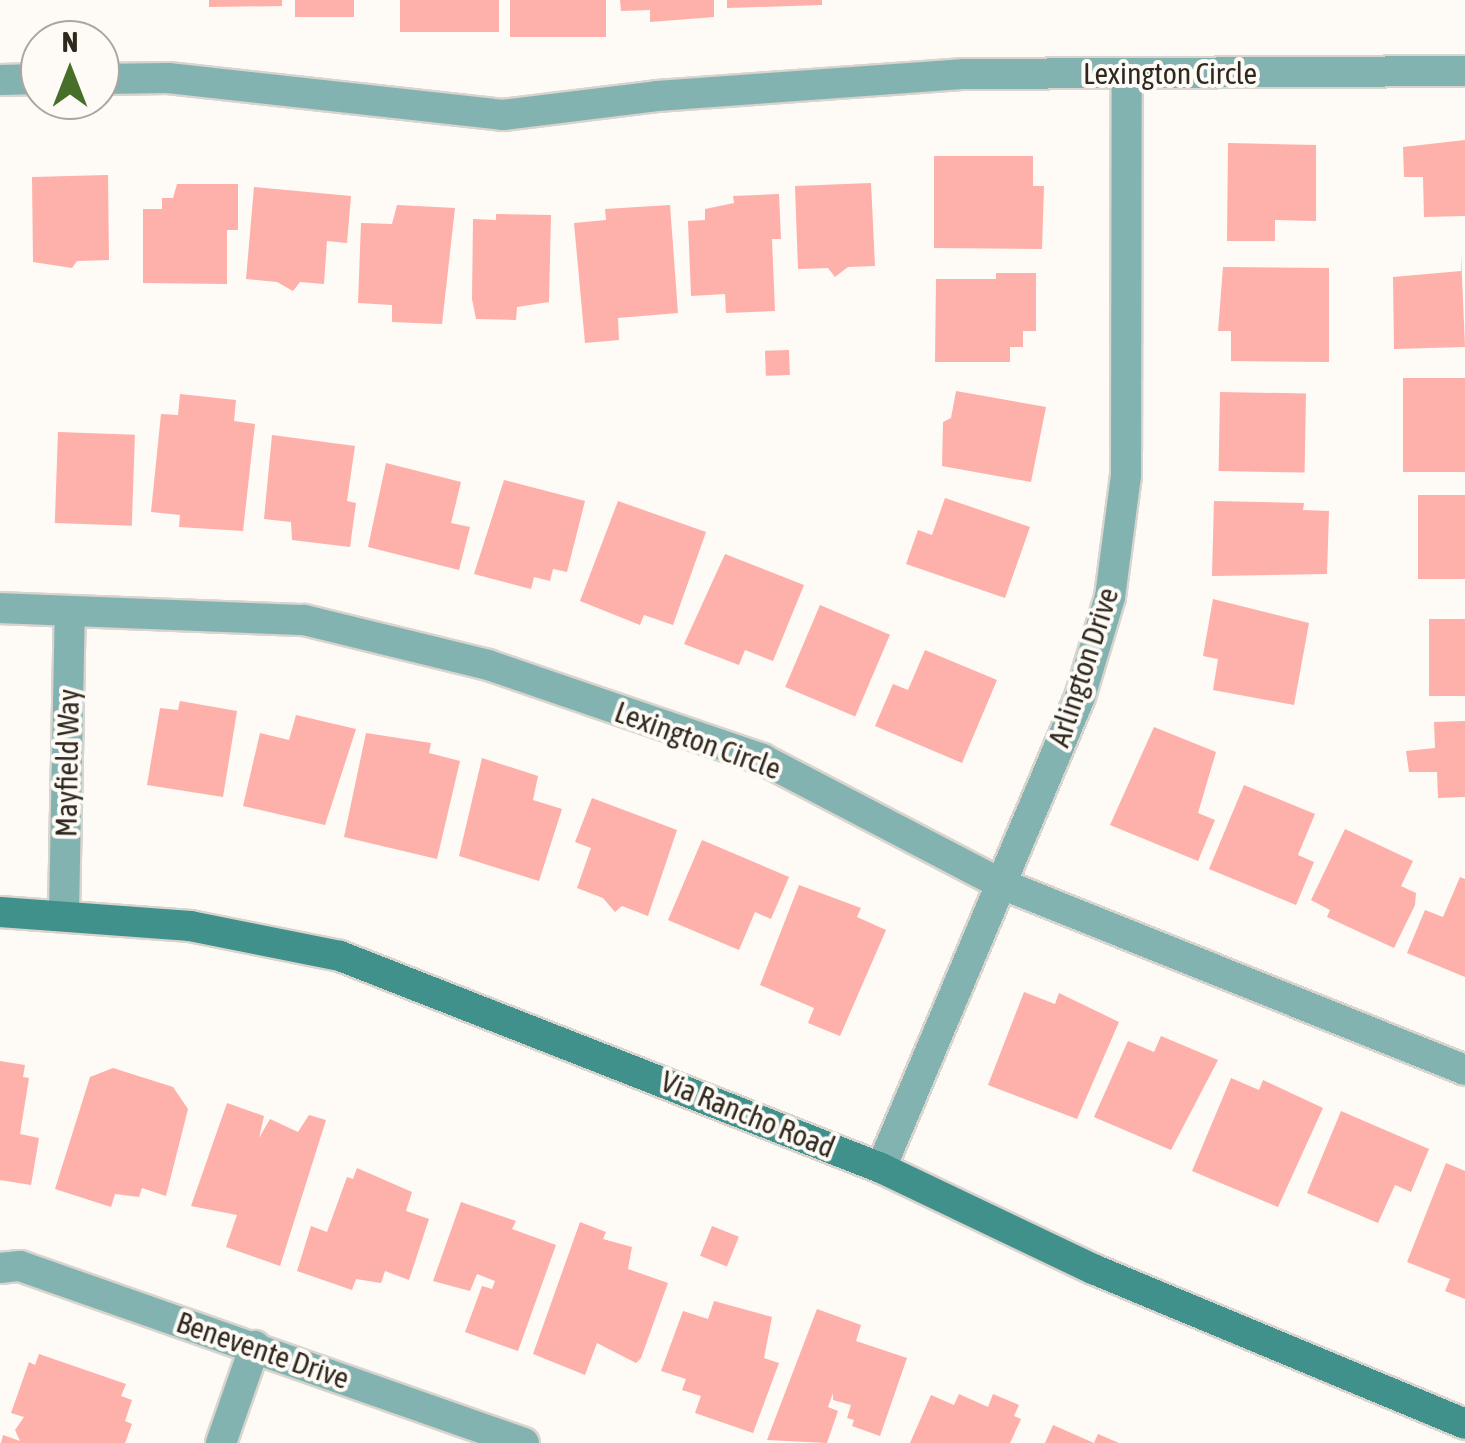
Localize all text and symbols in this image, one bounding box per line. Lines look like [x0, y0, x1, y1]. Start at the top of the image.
north arrow [20, 20, 120, 120]
text: N [62, 26, 78, 58]
street label: Lexington Circle [1083, 55, 1257, 91]
street label: Arlington Drive [1040, 583, 1126, 751]
street label: Mayfield Way [48, 689, 86, 837]
street label: Lexington Circle [610, 693, 786, 787]
street label: Via Rancho Road [656, 1063, 840, 1165]
street label: Benevente Drive [172, 1304, 354, 1396]

